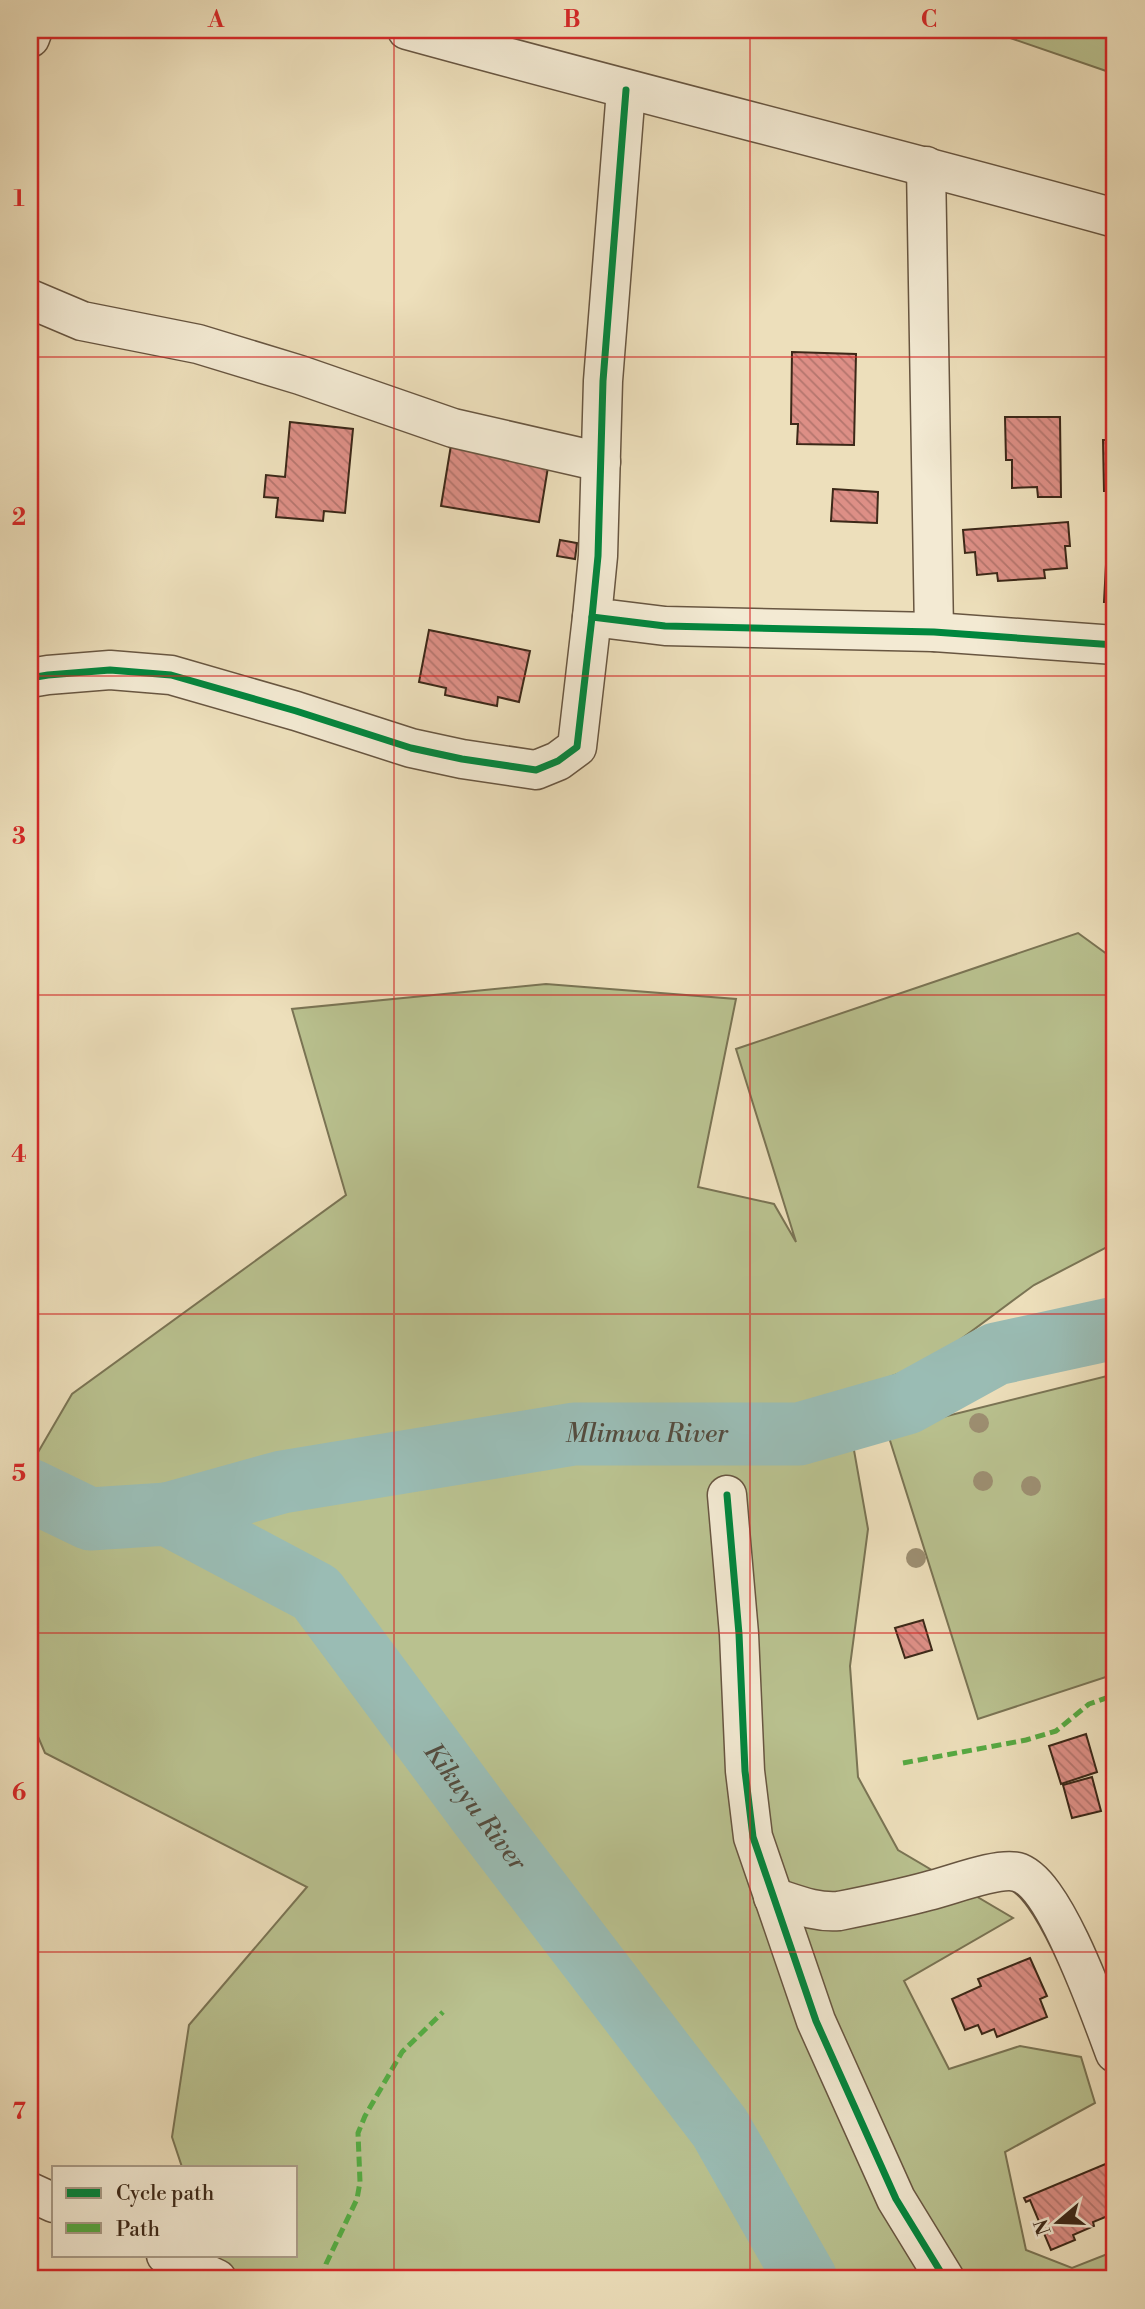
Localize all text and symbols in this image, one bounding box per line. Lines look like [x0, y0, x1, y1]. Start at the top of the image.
text: A [207, 6, 225, 34]
text: B [563, 6, 581, 34]
text: C [921, 6, 937, 34]
text: 1 [13, 185, 25, 213]
text: 2 [12, 504, 26, 532]
text: 3 [12, 823, 26, 851]
text: 4 [11, 1141, 27, 1169]
water label: Mlimwa River [565, 1418, 729, 1450]
text: 5 [12, 1460, 26, 1488]
water label: Kikuyu River [417, 1737, 534, 1878]
text: 6 [12, 1779, 26, 1807]
text: 7 [12, 2098, 26, 2126]
legend [52, 2166, 298, 2256]
text: Cycle path [116, 2181, 215, 2207]
north arrow [1023, 2186, 1092, 2256]
text: N [1029, 2216, 1057, 2238]
text: Path [116, 2217, 161, 2243]

